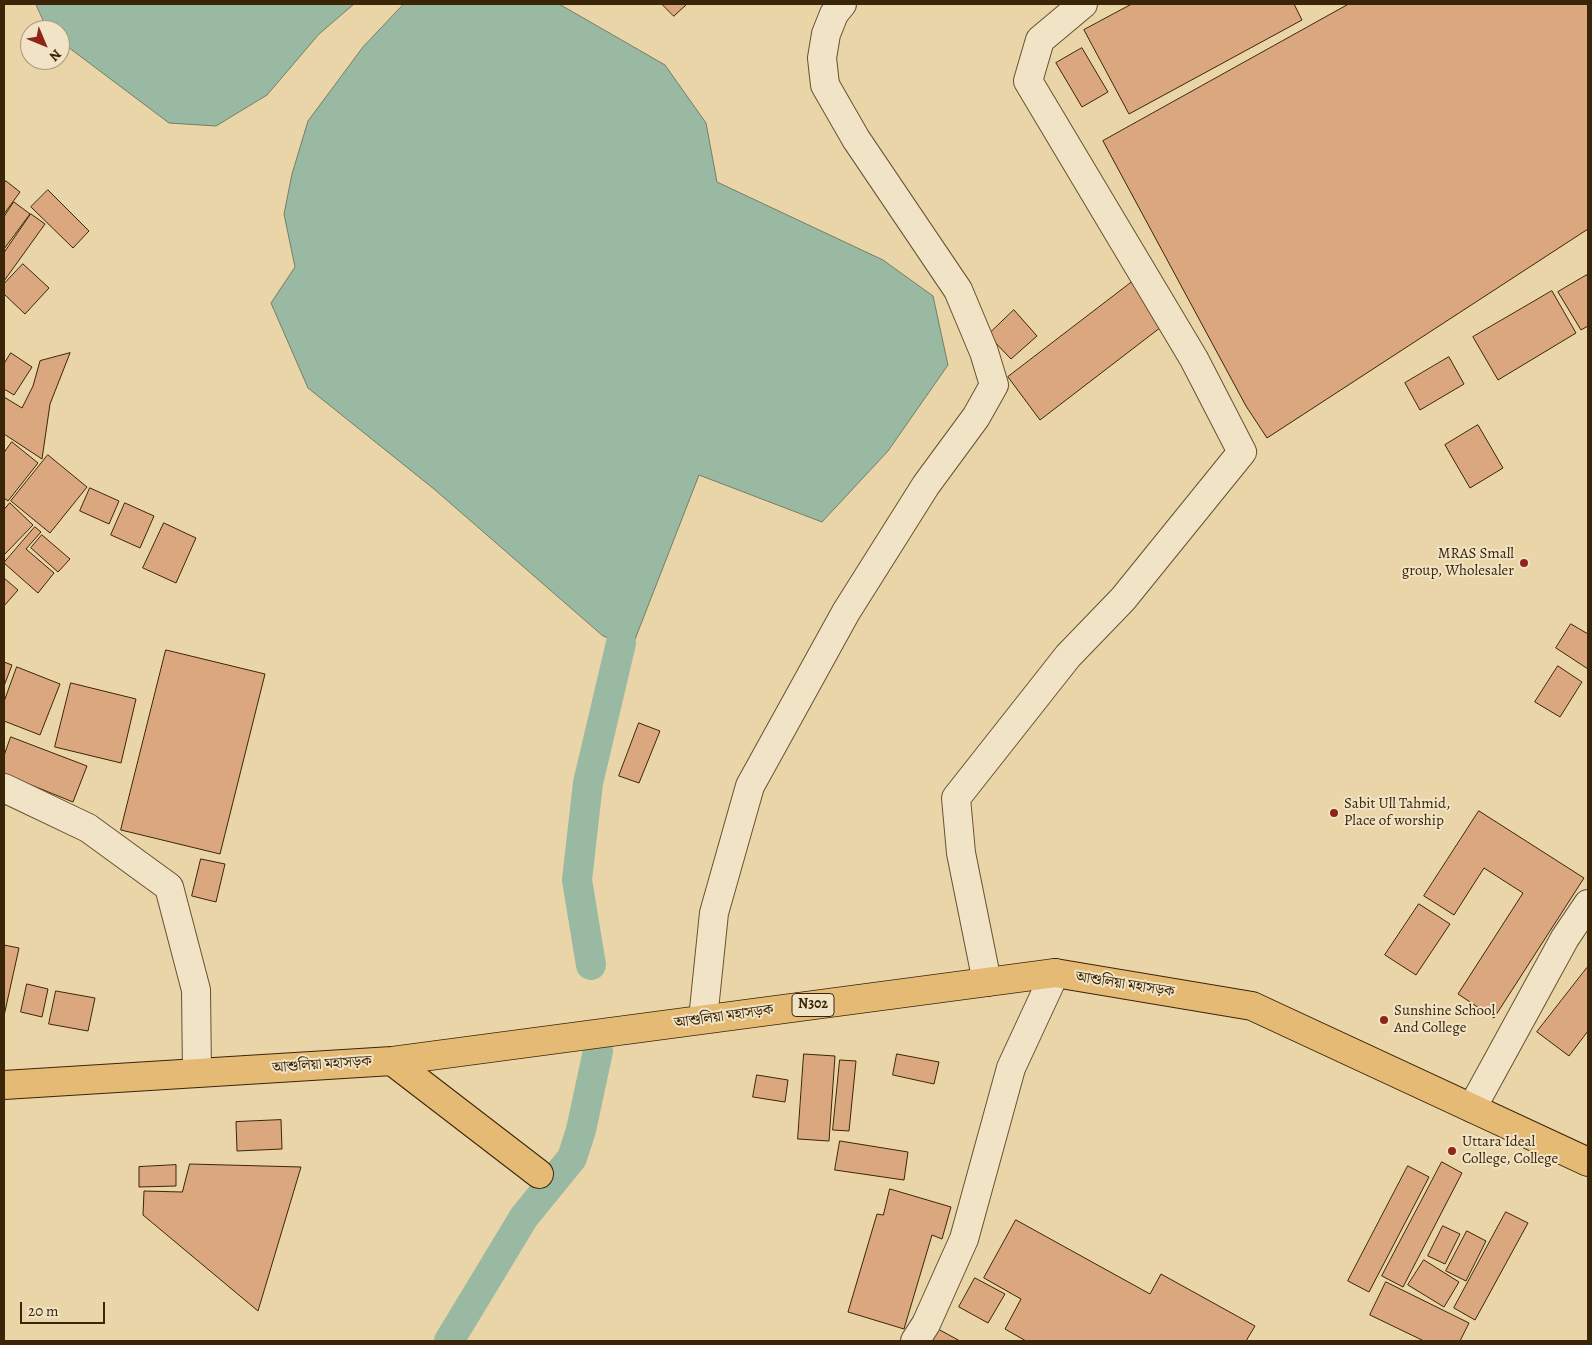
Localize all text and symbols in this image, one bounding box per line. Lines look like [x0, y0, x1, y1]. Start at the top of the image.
north arrow [20, 20, 70, 70]
text: N [45, 45, 66, 66]
place label: MRAS Small group, Wholesaler [1402, 545, 1514, 580]
marker: MRAS Small group, Wholesaler [1518, 557, 1530, 569]
place label: Sabit Ull Tahmid, Place of worship [1344, 795, 1451, 830]
marker: Sabit Ull Tahmid, Place of worship [1328, 807, 1340, 819]
street label: আশুলিয়া মহাসড়ক [1074, 968, 1176, 1002]
road number: N302 [792, 994, 834, 1016]
street label: আশুলিয়া মহাসড়ক [673, 1001, 775, 1033]
place label: Sunshine School And College [1394, 1002, 1495, 1037]
marker: Sunshine School And College [1378, 1014, 1390, 1026]
street label: আশুলিয়া মহাসড়ক [272, 1053, 372, 1077]
place label: Uttara Ideal College, College [1462, 1133, 1558, 1168]
marker: Uttara Ideal College, College [1446, 1145, 1458, 1157]
scale bar [22, 1292, 108, 1324]
text: 20 m [28, 1301, 59, 1321]

